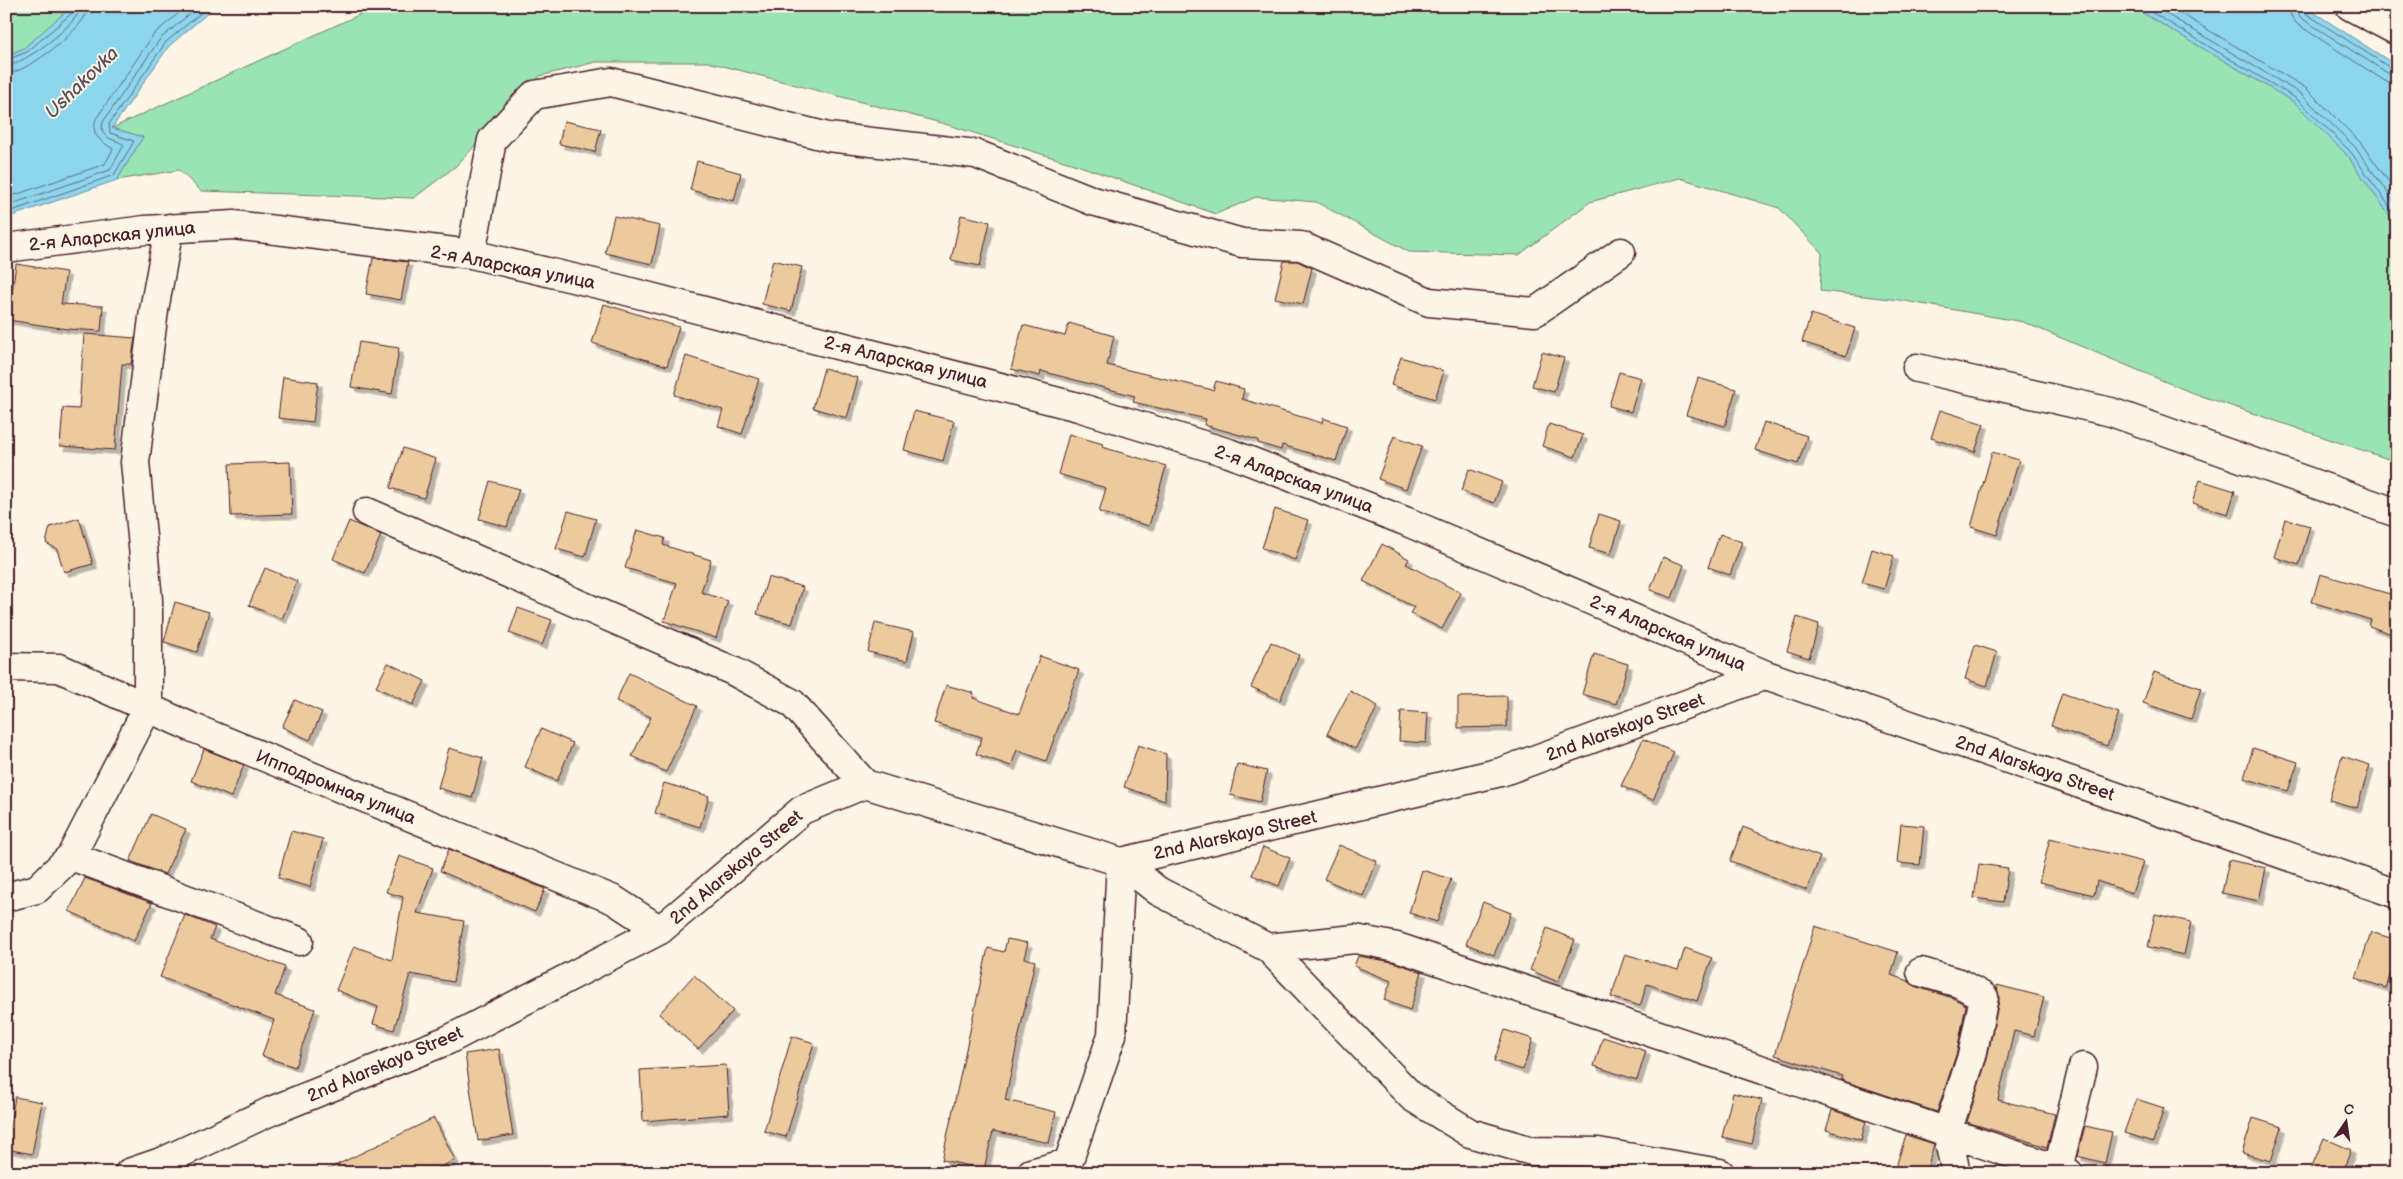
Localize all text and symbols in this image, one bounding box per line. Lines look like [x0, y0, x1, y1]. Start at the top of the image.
water label: Ushakovka [40, 42, 124, 124]
street label: 2-я Аларская улица [28, 217, 197, 256]
street label: 2-я Аларская улица [429, 241, 597, 294]
street label: 2-я Аларская улица [822, 332, 990, 393]
street label: 2-я Аларская улица [1212, 441, 1376, 518]
street label: 2-я Аларская улица [1587, 591, 1749, 676]
street label: 2nd Alarskaya Street [1543, 689, 1708, 766]
street label: 2nd Alarskaya Street [1953, 731, 2118, 806]
street label: Ипподромная улица [253, 746, 419, 829]
street label: 2nd Alarskaya Street [666, 805, 807, 929]
street label: 2nd Alarskaya Street [1151, 806, 1319, 864]
street label: 2nd Alarskaya Street [304, 1022, 467, 1107]
north arrow [2320, 1096, 2370, 1146]
text: С [2342, 1100, 2356, 1119]

